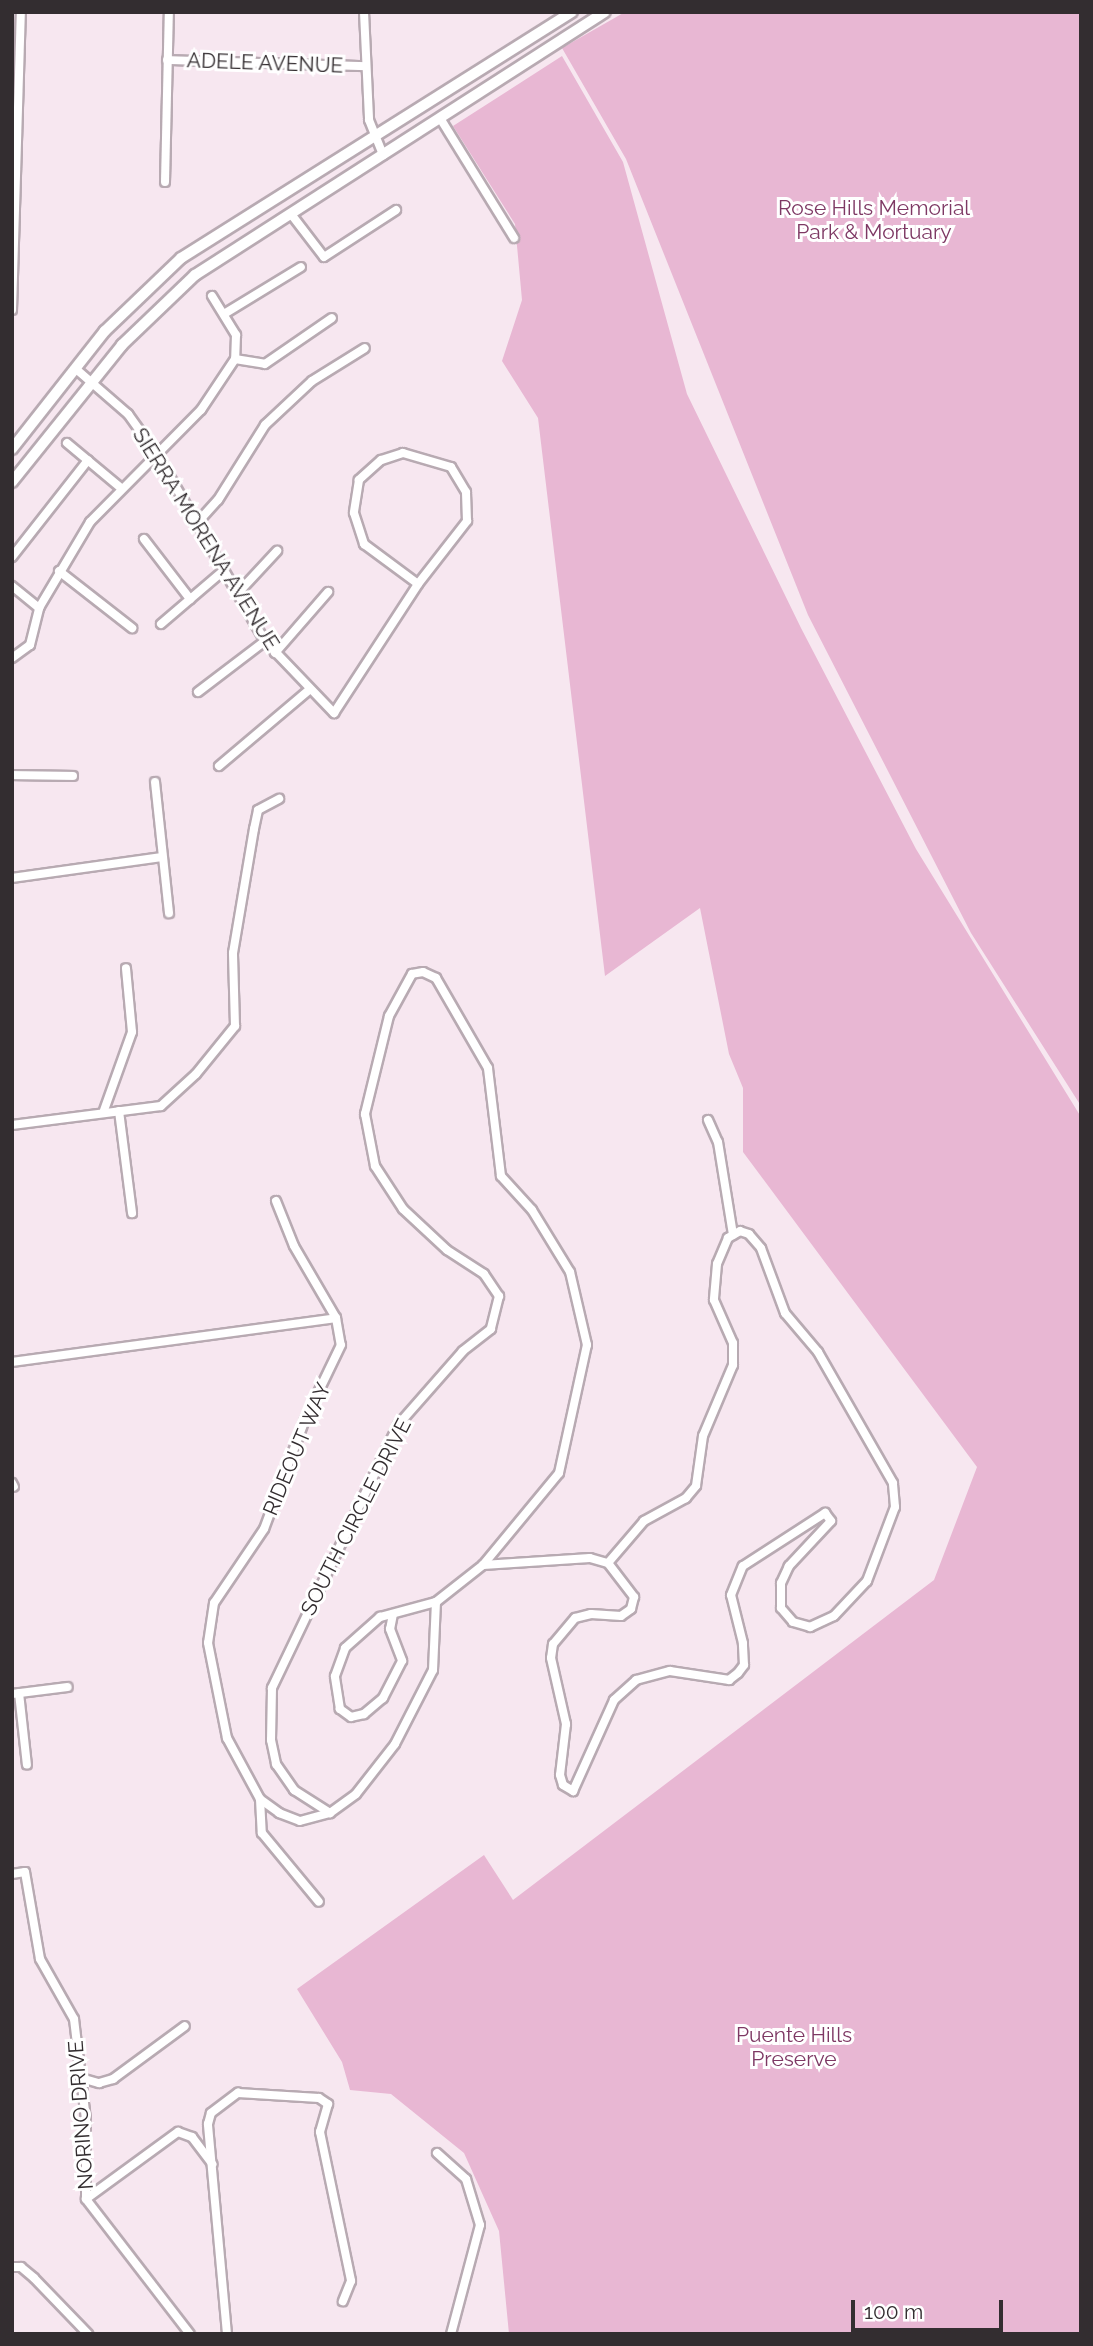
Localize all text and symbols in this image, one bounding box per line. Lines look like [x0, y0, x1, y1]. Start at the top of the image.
street label: ADELE AVENUE [186, 48, 344, 78]
park label: Rose Hills Memorial Park & Mortuary [778, 195, 970, 245]
street label: SIERRA MORENA AVENUE [127, 423, 285, 655]
street label: RIDEOUT WAY [257, 1378, 337, 1520]
street label: SOUTH CIRCLE DRIVE [295, 1415, 417, 1619]
park label: Puente Hills Preserve [736, 2022, 852, 2072]
street label: NORINO DRIVE [63, 2040, 99, 2190]
scale bar [855, 2286, 1007, 2330]
text: 100 m [864, 2299, 923, 2324]

